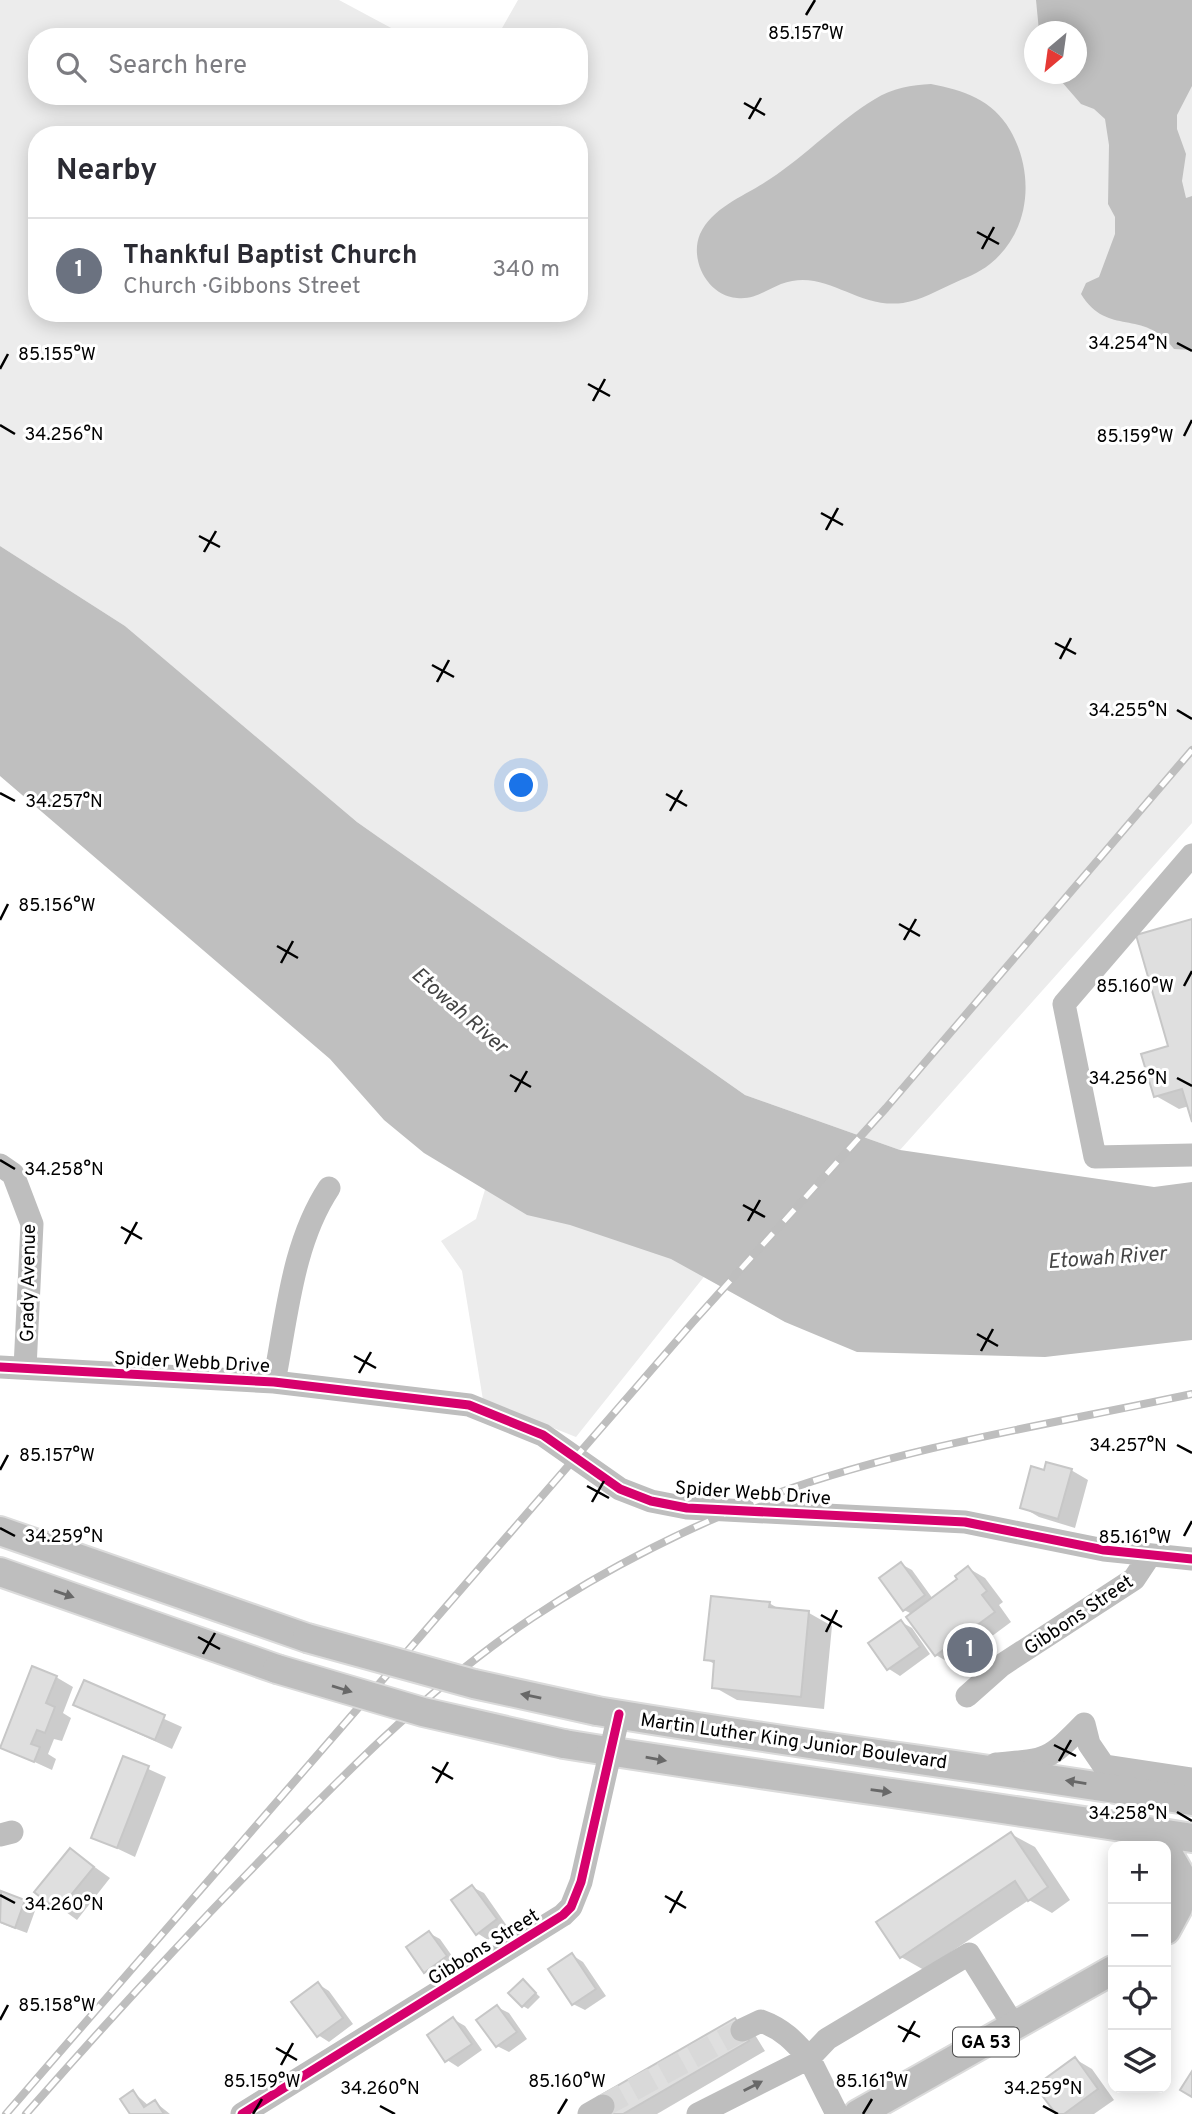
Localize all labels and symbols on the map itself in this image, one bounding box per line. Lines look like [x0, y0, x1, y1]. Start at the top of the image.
north arrow [1024, 21, 1087, 84]
text: 85.157°W [768, 23, 844, 46]
text: 34.254°N [1088, 333, 1168, 356]
text: 85.155°W [18, 344, 96, 367]
text: 34.256°N [24, 424, 104, 447]
text: 85.159°W [1096, 426, 1174, 449]
text: 34.255°N [1088, 700, 1168, 723]
your location [504, 768, 538, 802]
text: 34.257°N [25, 791, 103, 814]
text: 85.156°W [18, 895, 96, 918]
water label: Etowah River [405, 962, 514, 1062]
text: 85.160°W [1096, 976, 1174, 999]
text: 34.256°N [1088, 1068, 1168, 1091]
text: 34.258°N [24, 1159, 104, 1182]
street label: Grady Avenue [16, 1224, 42, 1342]
water label: Etowah River [1047, 1241, 1169, 1276]
street label: Spider Webb Drive [113, 1347, 270, 1379]
text: 34.257°N [1089, 1435, 1167, 1458]
text: 85.157°W [19, 1445, 95, 1468]
street label: Spider Webb Drive [674, 1477, 832, 1511]
text: 34.259°N [25, 1526, 103, 1549]
text: 85.161°W [1099, 1527, 1171, 1550]
street label: Gibbons Street [1020, 1570, 1138, 1661]
one-way arrow [54, 1589, 75, 1600]
pin: 1 [947, 1624, 993, 1676]
one-way arrow [332, 1684, 353, 1694]
one-way arrow [520, 1691, 542, 1702]
street label: Martin Luther King Junior Boulevard [639, 1709, 949, 1775]
one-way arrow [645, 1754, 667, 1765]
one-way arrow [1065, 1776, 1087, 1787]
one-way arrow [870, 1785, 892, 1796]
text: 34.258°N [1088, 1803, 1168, 1826]
text: 34.260°N [24, 1894, 104, 1917]
street label: Gibbons Street [424, 1904, 544, 1991]
text: 85.158°W [18, 1995, 96, 2018]
road number: GA 53 [953, 2028, 1019, 2056]
text: 85.159°W [223, 2071, 301, 2094]
text: 85.160°W [528, 2071, 606, 2094]
text: 85.161°W [836, 2071, 908, 2094]
text: 34.260°N [340, 2078, 420, 2101]
text: 34.259°N [1004, 2078, 1082, 2101]
one-way arrow [744, 2080, 764, 2092]

